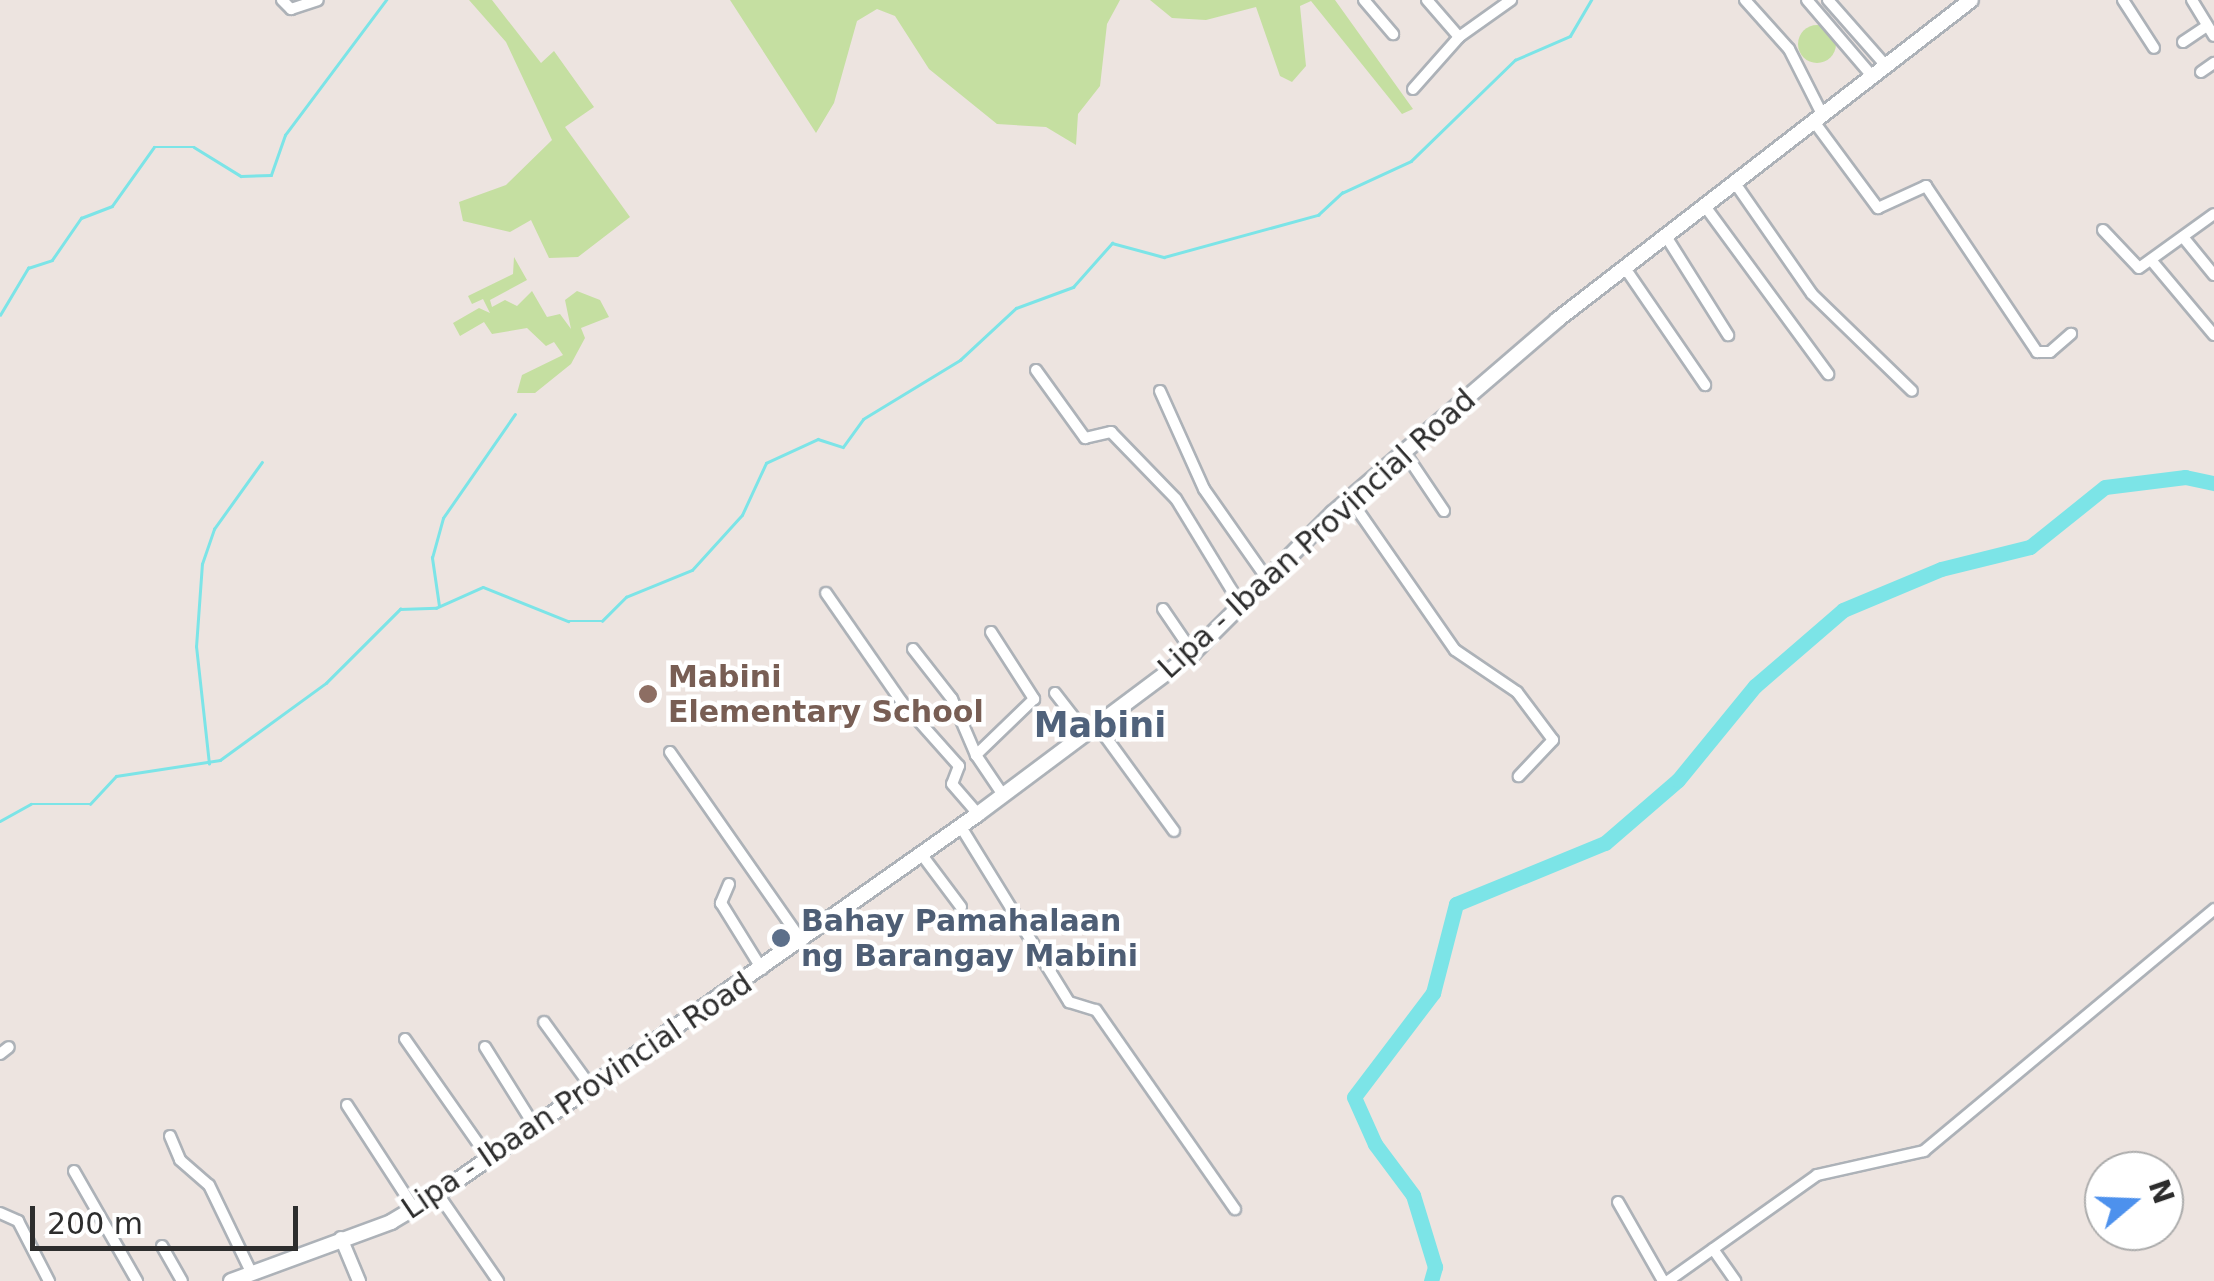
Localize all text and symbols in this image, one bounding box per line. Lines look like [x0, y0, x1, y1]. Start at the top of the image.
street label: Lipa - Ibaan Provincial Road [1151, 382, 1483, 686]
place label: Mabini Elementary School [668, 659, 984, 730]
marker: Mabini Elementary School [637, 683, 659, 705]
district label: Mabini [1034, 704, 1166, 746]
place label: Bahay Pamahalaan ng Barangay Mabini [801, 903, 1138, 974]
marker: Bahay Pamahalaan ng Barangay Mabini [770, 927, 792, 949]
street label: Lipa - Ibaan Provincial Road [395, 965, 759, 1227]
north arrow [2084, 1151, 2184, 1251]
text: N [2142, 1175, 2180, 1208]
scale bar [35, 1186, 302, 1248]
text: 200 m [47, 1206, 143, 1241]

